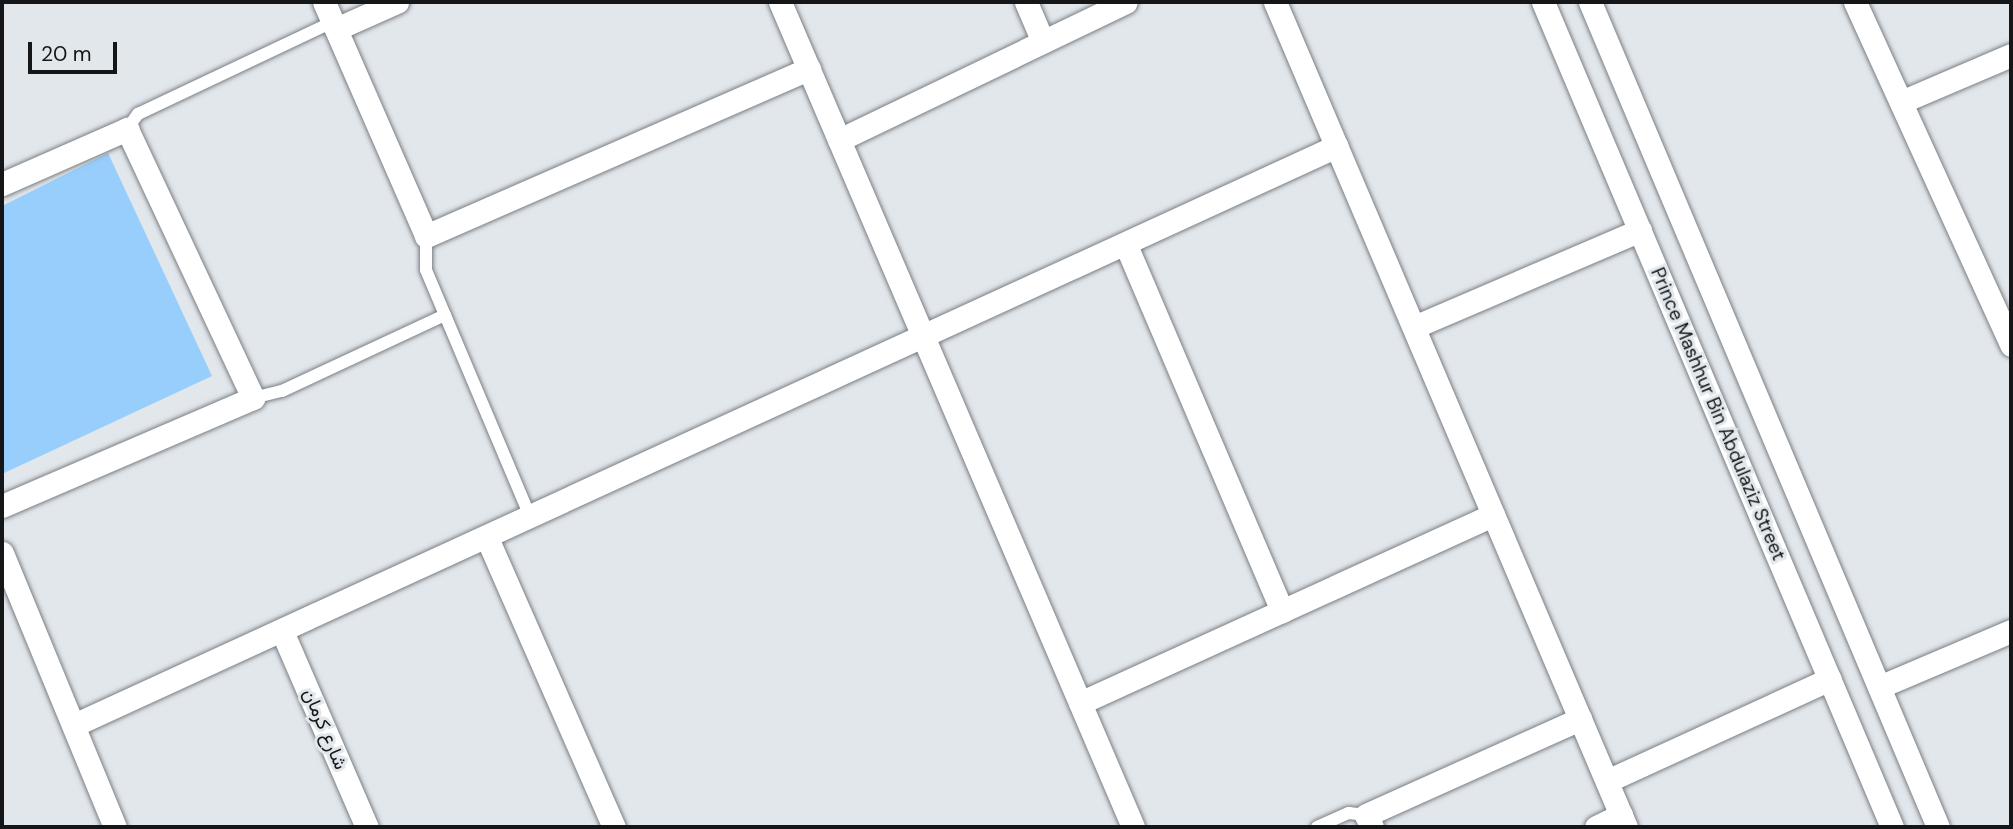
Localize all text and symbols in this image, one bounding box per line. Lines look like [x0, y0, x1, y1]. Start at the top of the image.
scale bar [32, 28, 121, 72]
text: 20 m [41, 40, 92, 68]
street label: Prince Mashhur Bin Abdulaziz Street [1646, 264, 1790, 564]
street label: شارع كرمان [298, 685, 352, 773]

